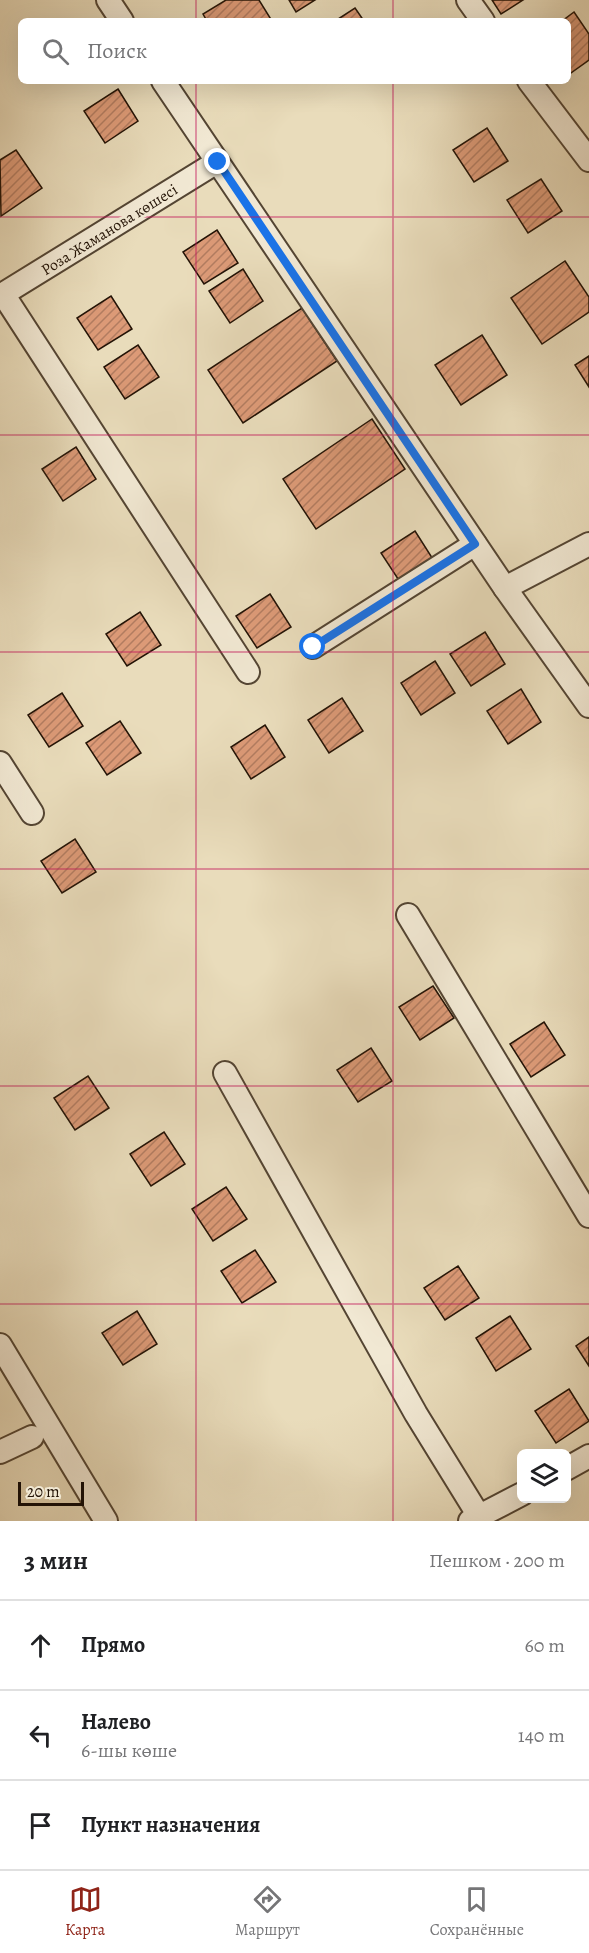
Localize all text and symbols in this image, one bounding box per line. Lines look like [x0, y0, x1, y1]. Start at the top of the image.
search box [18, 18, 571, 84]
icon: search [39, 35, 72, 68]
text: Поиск [87, 36, 147, 66]
route end [204, 148, 230, 174]
street label: Роза Жаманова көшесі [37, 179, 182, 281]
route start [299, 633, 325, 659]
map controls [517, 1449, 571, 1503]
button: layers [517, 1449, 571, 1503]
scale bar [18, 1479, 84, 1506]
text: 20 m [27, 1481, 60, 1503]
text: 3 мин [24, 1543, 88, 1578]
text: Пешком · 200 m [429, 1547, 565, 1574]
icon: ahead [24, 1629, 57, 1662]
text: Прямо [81, 1630, 145, 1660]
text: 60 m [525, 1632, 565, 1659]
text: Налево [81, 1707, 151, 1737]
icon: left [24, 1719, 57, 1752]
text: 140 m [518, 1722, 565, 1749]
text: 6-шы көше [81, 1737, 177, 1764]
icon: arrive [24, 1809, 57, 1842]
text: Пункт назначения [81, 1810, 260, 1840]
tab: Карта [65, 1883, 105, 1941]
tab: Маршрут [235, 1883, 300, 1941]
tab: Сохранённые [430, 1883, 524, 1941]

